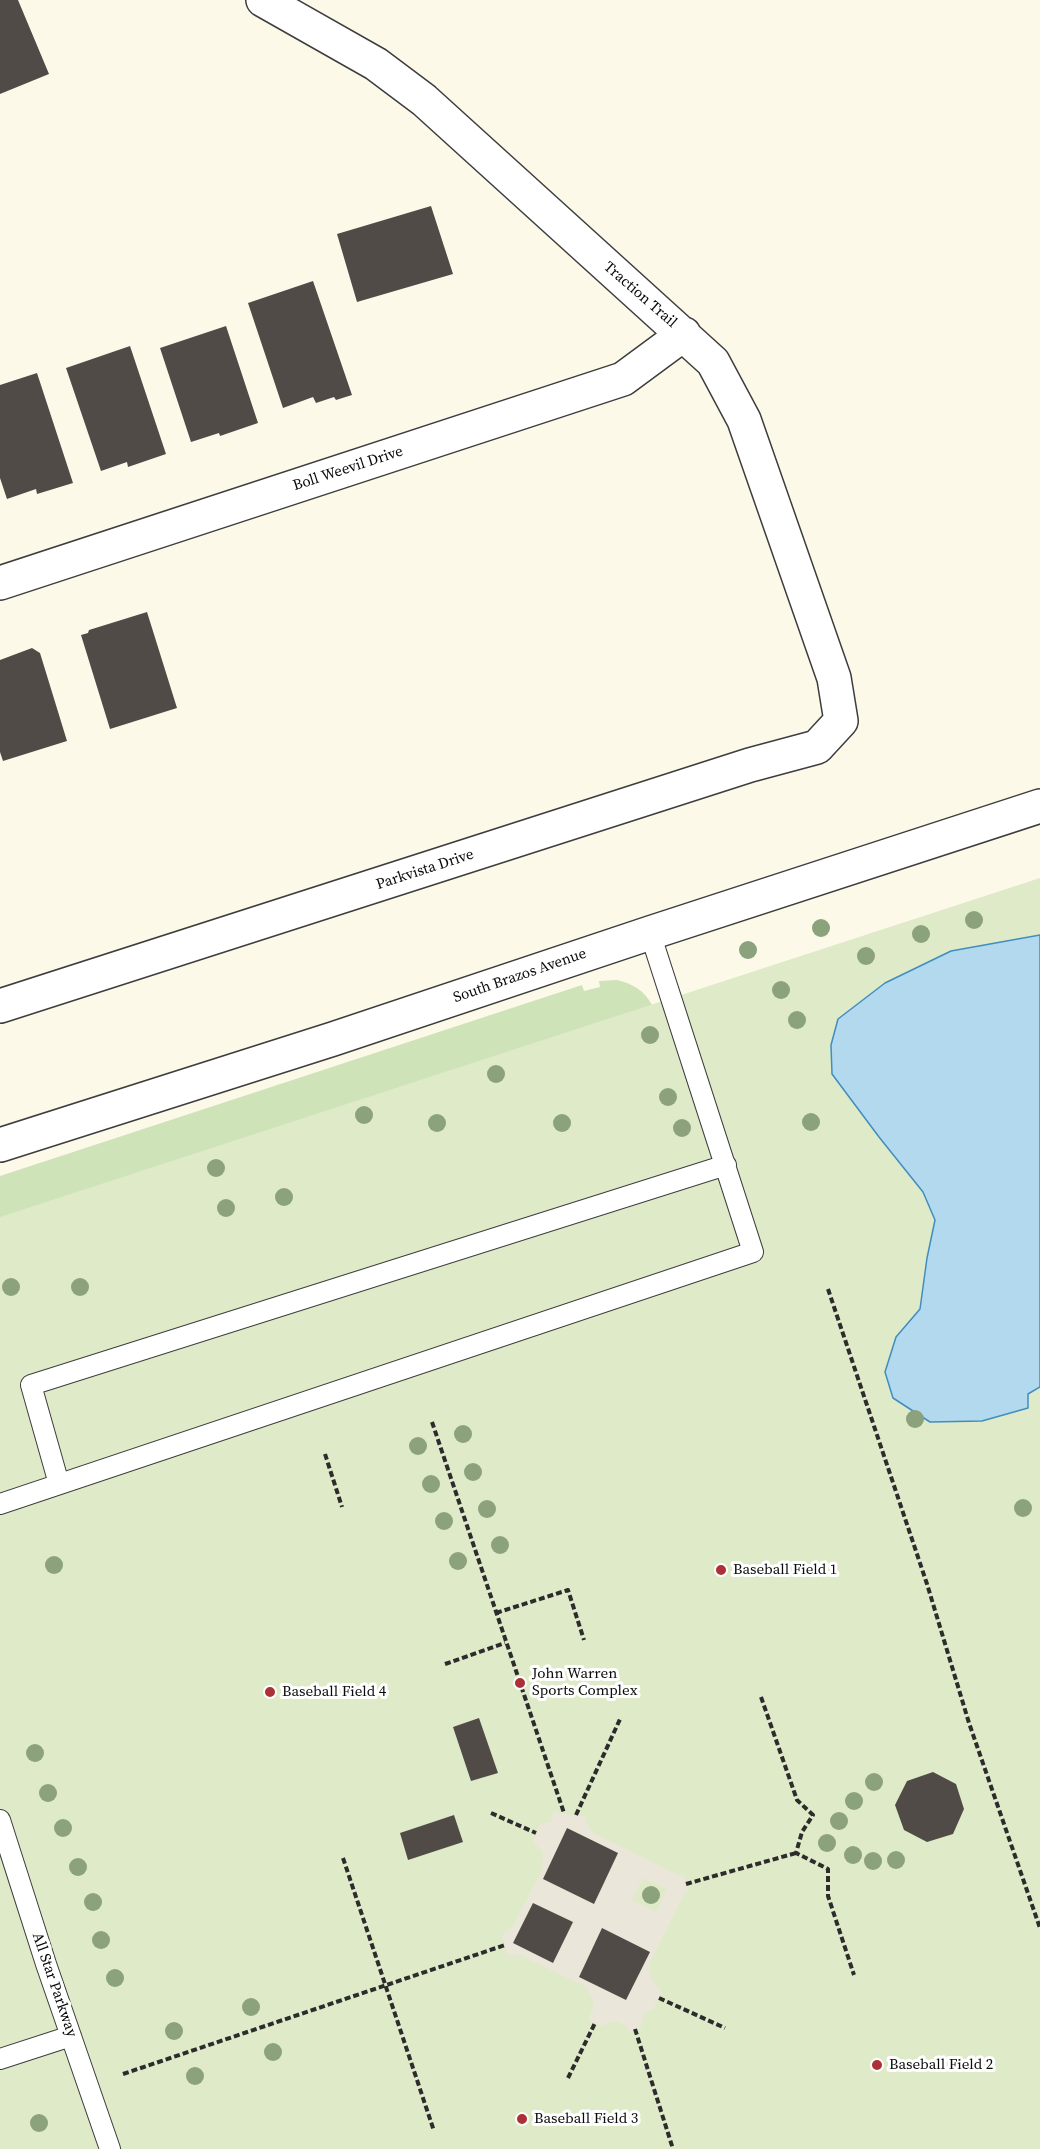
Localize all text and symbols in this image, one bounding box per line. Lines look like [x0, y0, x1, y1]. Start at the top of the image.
street label: Traction Trail [600, 258, 680, 332]
street label: Boll Weevil Drive [291, 443, 405, 495]
street label: Parkvista Drive [374, 846, 476, 894]
street label: South Brazos Avenue [451, 945, 589, 1007]
place label: Baseball Field 1 [733, 1561, 837, 1579]
marker: Baseball Field 1 [714, 1563, 728, 1577]
place label: John Warren Sports Complex [532, 1665, 638, 1700]
marker: John Warren Sports Complex [513, 1676, 527, 1690]
place label: Baseball Field 4 [282, 1683, 386, 1701]
marker: Baseball Field 4 [263, 1685, 277, 1699]
street label: All Star Parkway [28, 1930, 80, 2040]
place label: Baseball Field 2 [889, 2056, 993, 2074]
marker: Baseball Field 2 [870, 2058, 884, 2072]
place label: Baseball Field 3 [534, 2110, 638, 2128]
marker: Baseball Field 3 [515, 2112, 529, 2126]

